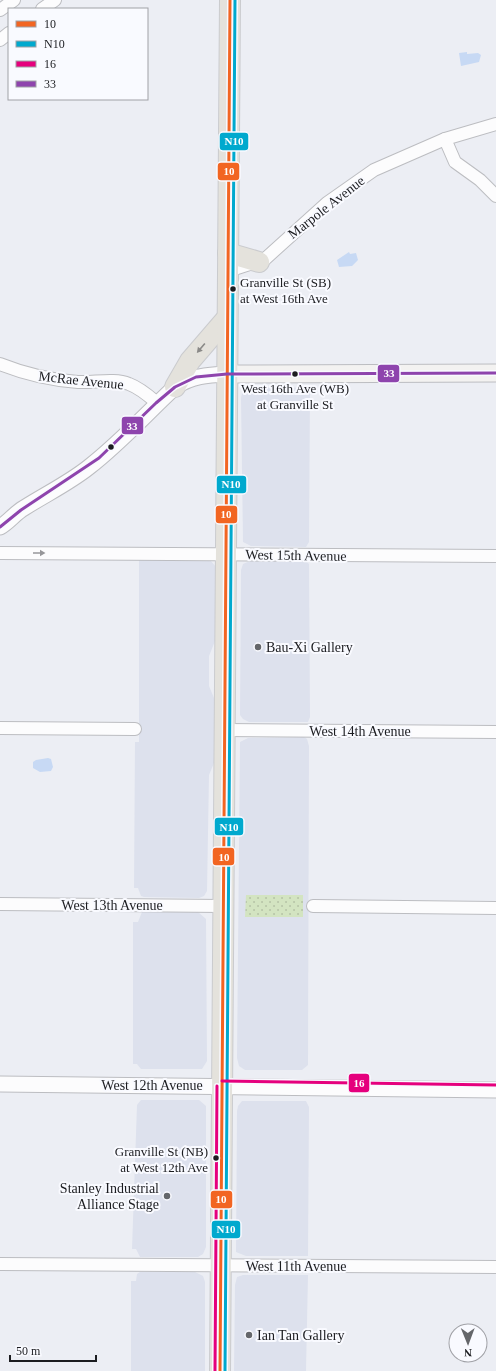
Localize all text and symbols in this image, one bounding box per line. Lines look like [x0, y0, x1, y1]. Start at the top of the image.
legend [8, 8, 148, 100]
text: 10 [44, 17, 56, 31]
text: N10 [44, 37, 65, 51]
text: 16 [44, 57, 56, 71]
text: 33 [44, 77, 56, 91]
line badge: N10 [219, 132, 249, 151]
text: N10 [225, 135, 244, 147]
line badge: 10 [217, 162, 240, 181]
text: 10 [224, 165, 235, 177]
street label: Marpole Avenue [285, 173, 367, 242]
place label: Granville St (SB) at West 16th Ave [240, 275, 331, 306]
marker: Granville St (SB) at West 16th Ave [228, 284, 238, 294]
one-way arrow [197, 342, 206, 353]
line badge: 33 [377, 364, 400, 383]
text: 33 [384, 367, 395, 379]
street label: McRae Avenue [38, 369, 124, 392]
marker: West 16th Ave (WB) at Granville St [290, 369, 300, 379]
place label: West 16th Ave (WB) at Granville St [241, 381, 349, 412]
line badge: 33 [121, 416, 144, 435]
text: 33 [127, 420, 138, 432]
unlabelled marker [106, 442, 116, 452]
line badge: N10 [216, 475, 247, 494]
text: N10 [222, 478, 241, 490]
line badge: 10 [215, 505, 238, 524]
text: 10 [221, 508, 232, 520]
street label: West 15th Avenue [245, 547, 347, 564]
one-way arrow [33, 550, 46, 556]
place label: Bau-Xi Gallery [266, 640, 353, 655]
marker: Bau-Xi Gallery [253, 642, 263, 652]
street label: West 14th Avenue [309, 724, 411, 739]
line badge: N10 [214, 817, 244, 836]
text: N10 [220, 821, 239, 833]
line badge: 10 [212, 847, 235, 866]
text: 10 [219, 851, 230, 863]
street label: West 13th Avenue [61, 898, 163, 913]
line badge: 16 [348, 1073, 370, 1093]
text: 16 [354, 1077, 365, 1089]
street label: West 12th Avenue [101, 1078, 203, 1093]
place label: Granville St (NB) at West 12th Ave [115, 1144, 208, 1175]
marker: Granville St (NB) at West 12th Ave [211, 1153, 221, 1163]
place label: Stanley Industrial Alliance Stage [60, 1181, 159, 1212]
line badge: 10 [210, 1190, 233, 1209]
marker: Stanley Industrial Alliance Stage [162, 1191, 172, 1201]
text: 10 [216, 1193, 227, 1205]
line badge: N10 [211, 1220, 241, 1239]
text: N10 [217, 1223, 236, 1235]
street label: West 11th Avenue [246, 1259, 346, 1274]
north arrow [448, 1323, 488, 1363]
place label: Ian Tan Gallery [257, 1328, 344, 1343]
marker: Ian Tan Gallery [244, 1330, 254, 1340]
scale bar [10, 1337, 96, 1363]
text: 50 m [16, 1344, 41, 1358]
text: N [464, 1347, 472, 1359]

